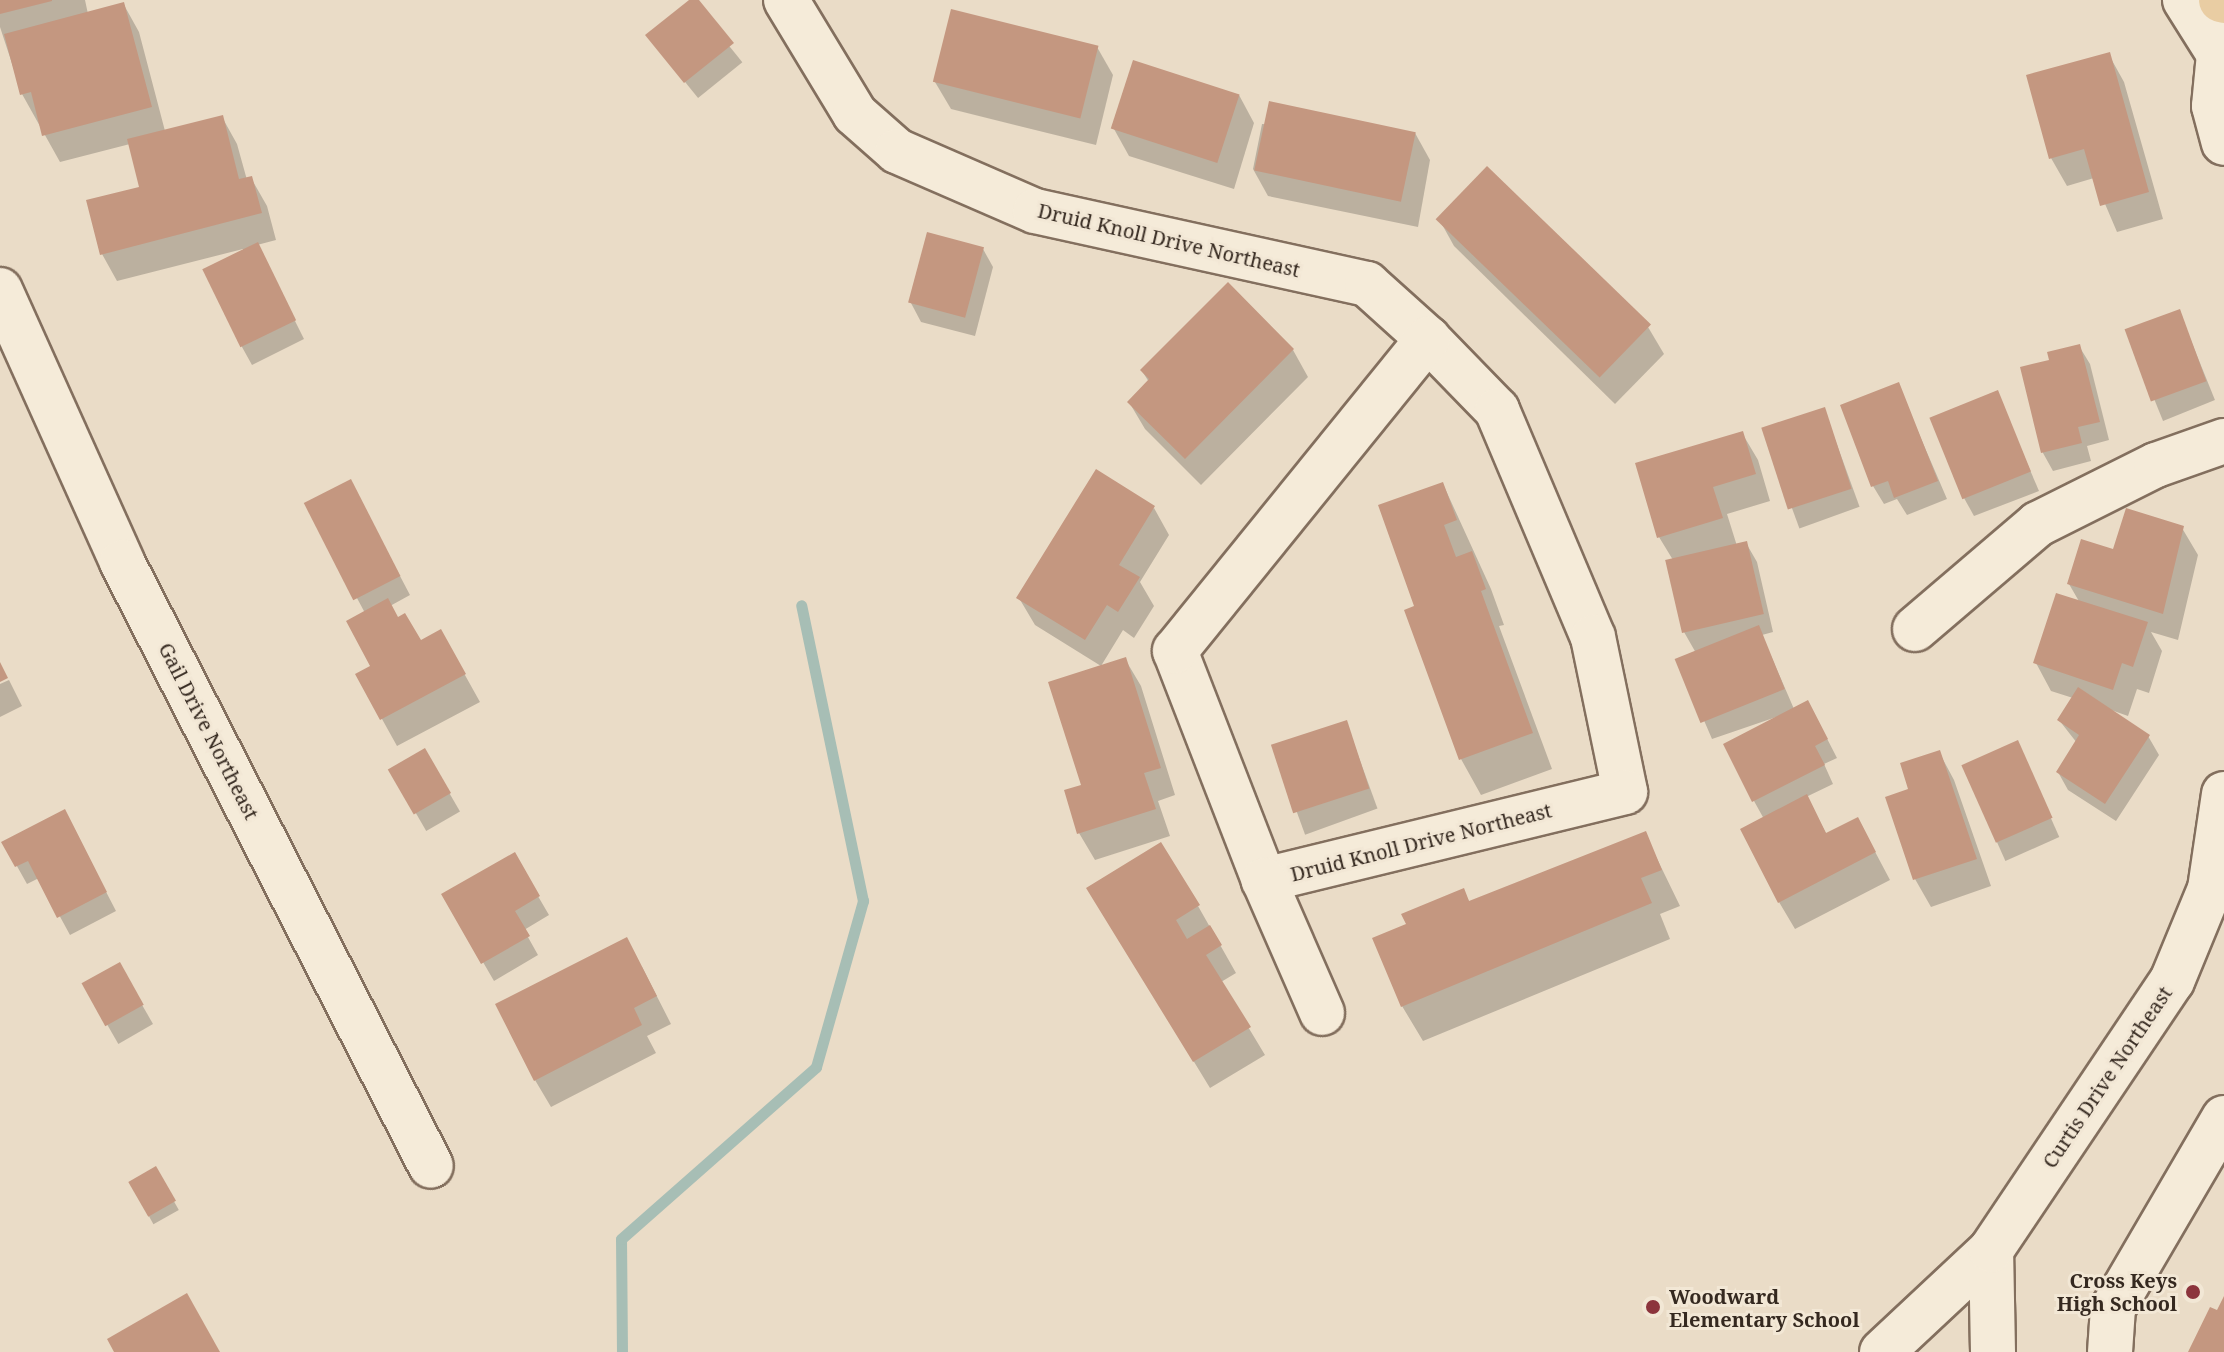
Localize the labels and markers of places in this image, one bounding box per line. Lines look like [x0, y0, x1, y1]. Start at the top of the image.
place label: Cross Keys High School [2057, 1268, 2177, 1315]
marker: Cross Keys High School [2184, 1283, 2202, 1301]
place label: Woodward Elementary School [1669, 1284, 1859, 1331]
marker: Woodward Elementary School [1644, 1298, 1662, 1316]

